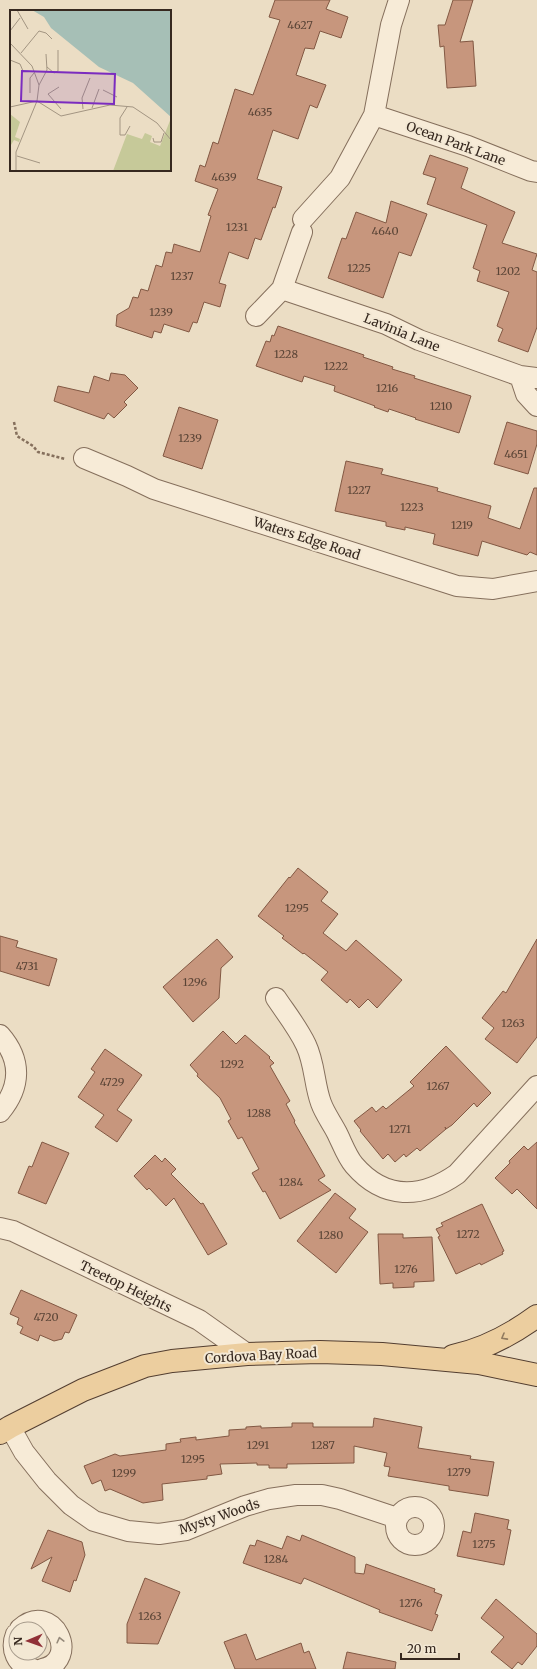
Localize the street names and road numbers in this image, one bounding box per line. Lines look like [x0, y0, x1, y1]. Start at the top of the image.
street label: Ocean Park Lane [404, 118, 508, 169]
street label: Lavinia Lane [361, 309, 443, 356]
street label: Waters Edge Road [250, 513, 363, 564]
street label: Treetop Heights [77, 1257, 175, 1316]
street label: Cordova Bay Road [205, 1344, 318, 1367]
street label: Mysty Woods [176, 1495, 262, 1538]

